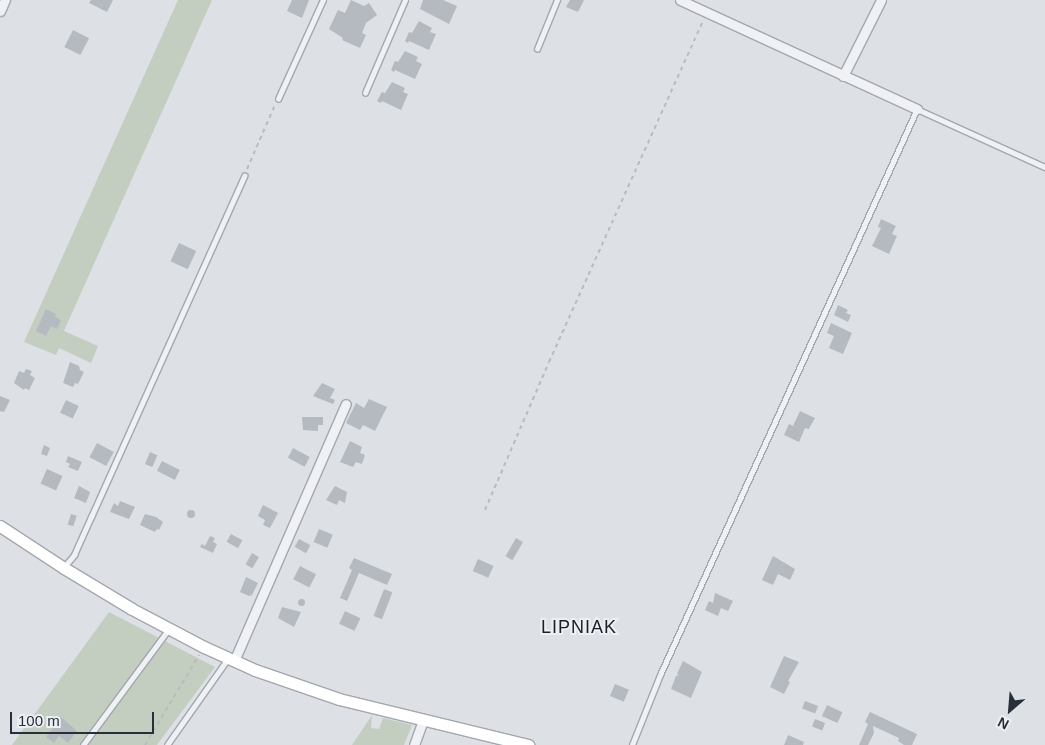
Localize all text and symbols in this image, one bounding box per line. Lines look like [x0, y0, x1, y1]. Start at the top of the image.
district label: LIPNIAK [540, 616, 618, 638]
north arrow [985, 685, 1035, 735]
scale bar [12, 702, 156, 734]
text: 100 m [18, 712, 60, 729]
text: N [995, 714, 1011, 733]

